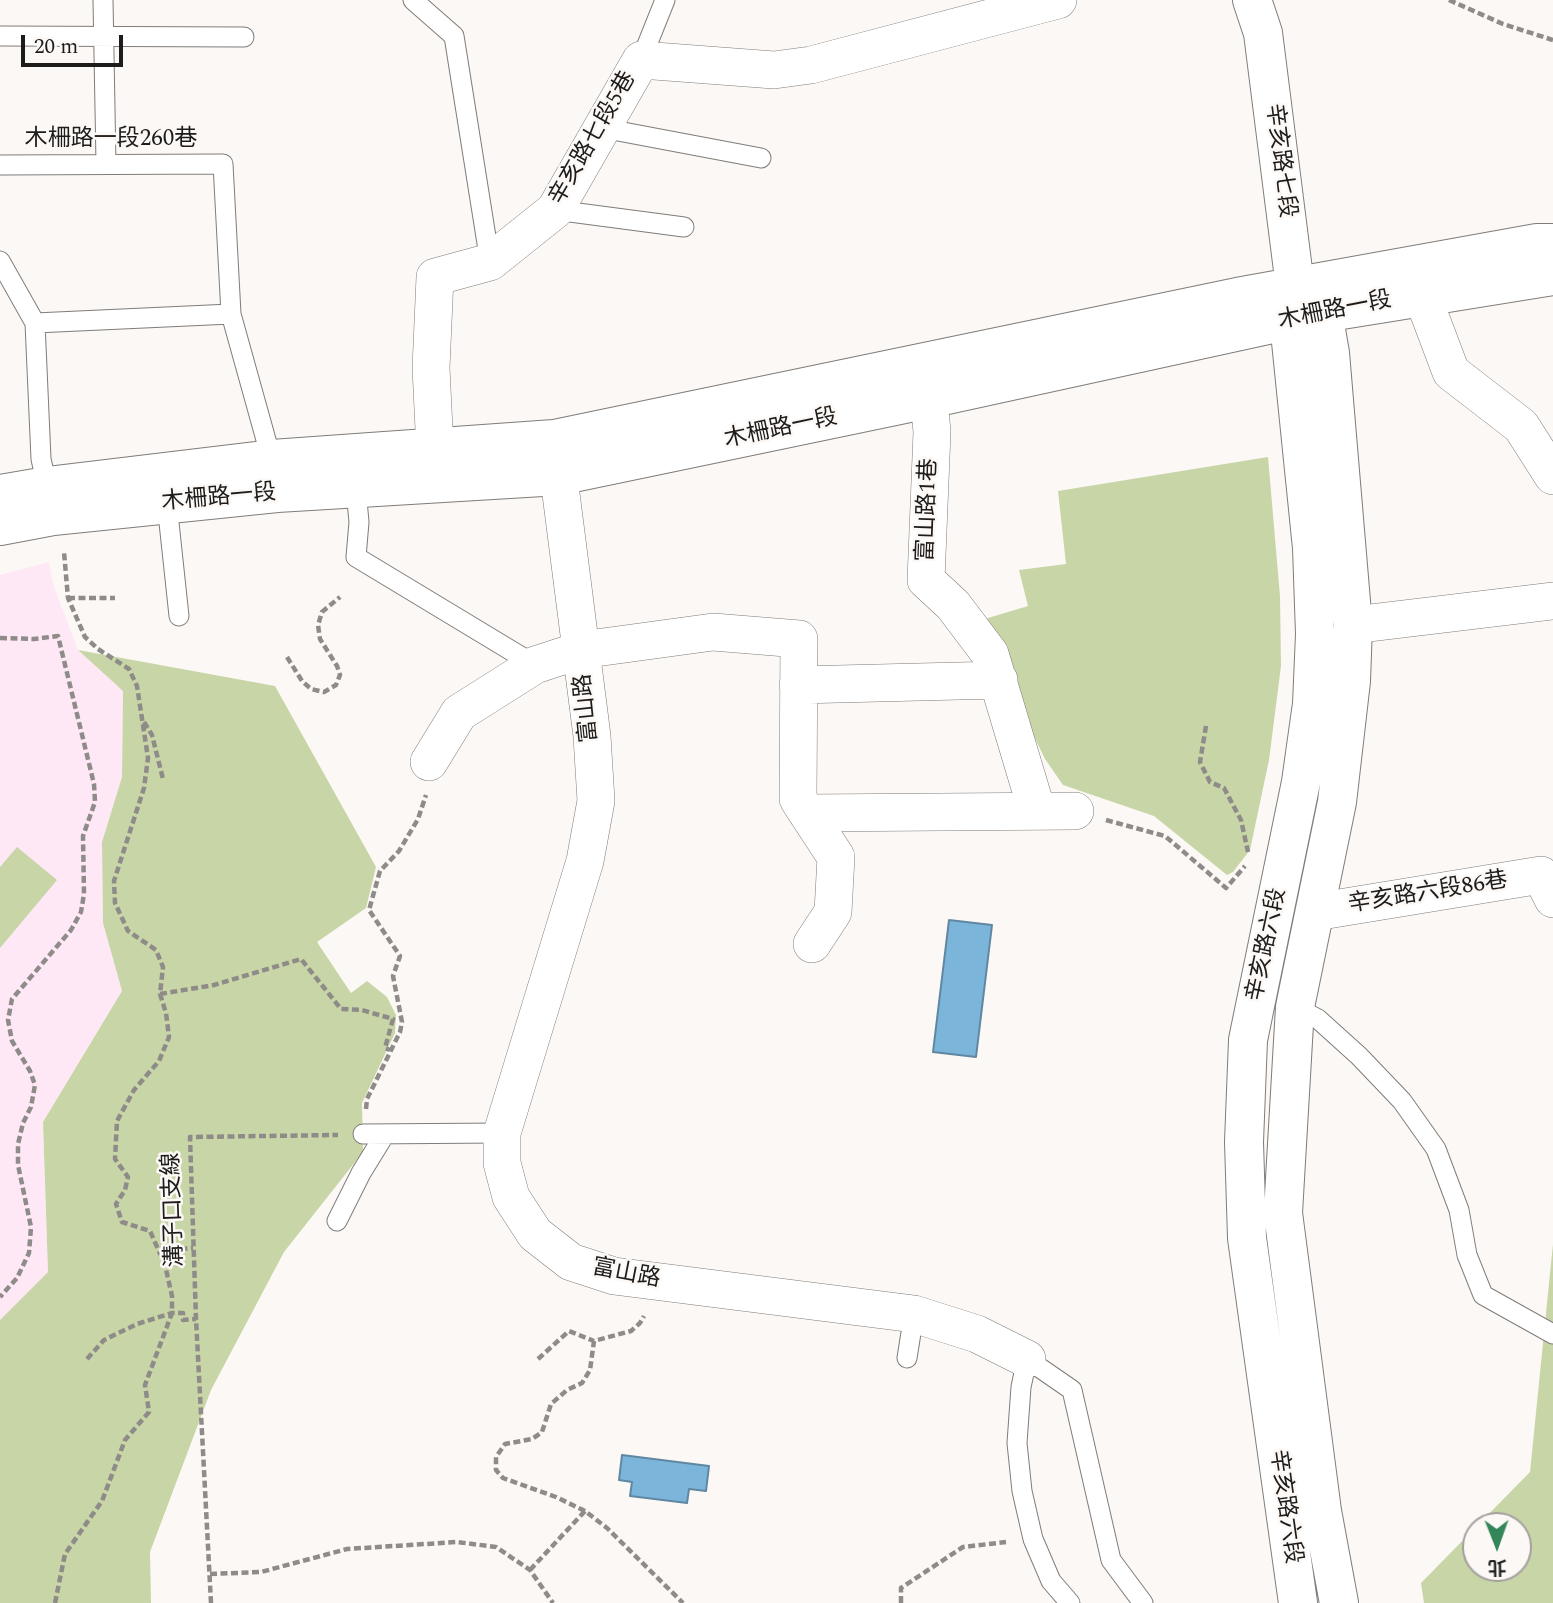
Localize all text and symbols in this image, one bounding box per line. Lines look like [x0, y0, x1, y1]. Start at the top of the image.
scale bar [24, 21, 126, 65]
text: 20 m [34, 31, 78, 63]
street label: 辛亥路七段5巷 [545, 67, 643, 211]
street label: 辛亥路七段 [1258, 102, 1300, 220]
street label: 木柵路一段260巷 [25, 126, 197, 154]
street label: 木柵路一段 [1276, 287, 1394, 337]
street label: 木柵路一段 [722, 405, 840, 455]
street label: 富山路1巷 [913, 458, 945, 562]
street label: 木柵路一段 [161, 480, 277, 518]
street label: 富山路 [571, 672, 605, 744]
street label: 辛亥路六段86巷 [1346, 868, 1510, 920]
street label: 辛亥路六段 [1243, 886, 1293, 1004]
street label: 溝子口支線 [159, 1152, 191, 1268]
street label: 富山路 [590, 1255, 662, 1295]
street label: 辛亥路六段 [1262, 1448, 1306, 1566]
north arrow [1462, 1512, 1532, 1582]
text: 北 [1488, 1552, 1507, 1581]

